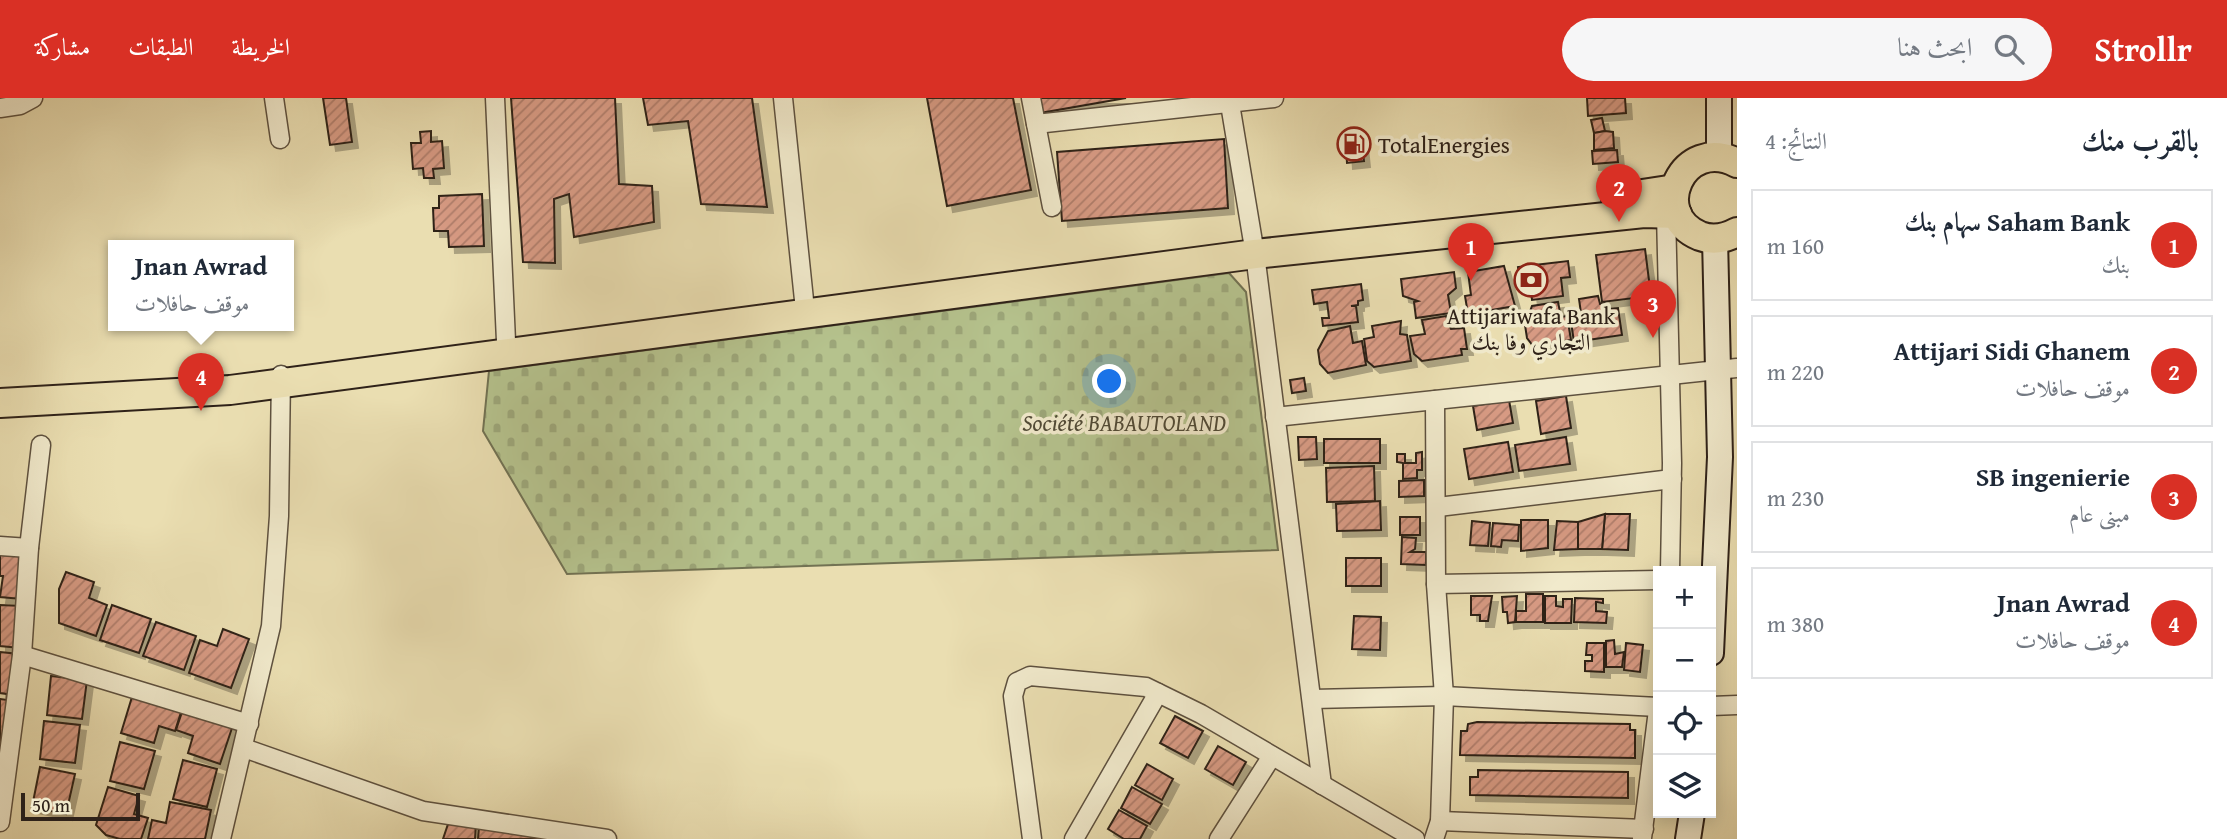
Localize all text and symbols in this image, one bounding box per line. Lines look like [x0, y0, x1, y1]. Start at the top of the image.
search box [1562, 18, 2052, 81]
text: Strollr [2094, 25, 2192, 73]
text: ابحث هنا [1897, 27, 1972, 66]
text: مشاركة [35, 29, 90, 64]
text: الطبقات [128, 29, 194, 64]
text: الخريطة [232, 29, 290, 64]
icon: search [1990, 30, 2028, 68]
text: بالقرب منك [2082, 118, 2199, 162]
text: النتائج: 4 [1765, 124, 1827, 157]
fuel station icon: TotalEnergies [1335, 125, 1373, 163]
place label: TotalEnergies [1378, 128, 1510, 161]
pin: 2 [1596, 164, 1642, 222]
text: Saham Bank سهام بنك [1905, 202, 2130, 241]
pin: 1 [1448, 223, 1494, 281]
text: 160 m [1767, 229, 1824, 262]
text: 1 [2168, 229, 2180, 262]
popup [108, 240, 294, 331]
text: Jnan Awrad [134, 246, 268, 285]
text: بنك [2102, 248, 2130, 281]
bank icon: Attijariwafa Bank التجاري وفا بنك [1512, 261, 1550, 299]
pin: 3 [1630, 280, 1676, 338]
text: موقف حافلات [134, 286, 250, 319]
place label: Attijariwafa Bank التجاري وفا بنك [1447, 299, 1615, 361]
text: Attijari Sidi Ghanem [1894, 331, 2130, 370]
pin: 4 [178, 353, 224, 411]
text: 220 m [1767, 355, 1824, 388]
text: 2 [2168, 355, 2180, 388]
your location [1092, 364, 1126, 398]
text: موقف حافلات [2015, 371, 2130, 404]
park label: Société BABAUTOLAND [1022, 406, 1226, 439]
text: SB ingenierie [1976, 457, 2130, 496]
text: 230 m [1767, 481, 1824, 514]
text: 3 [2168, 481, 2180, 514]
text: مبنى عام [2069, 497, 2130, 530]
map controls [1653, 566, 1716, 818]
button: + [1653, 566, 1716, 629]
text: Jnan Awrad [1997, 583, 2130, 622]
text: 380 m [1767, 607, 1824, 640]
text: 4 [2168, 607, 2180, 640]
text: موقف حافلات [2015, 623, 2130, 656]
button: − [1653, 629, 1716, 692]
button: locate [1653, 692, 1716, 755]
button: layers [1653, 755, 1716, 818]
scale bar [21, 790, 140, 822]
text: 50 m [32, 791, 70, 819]

